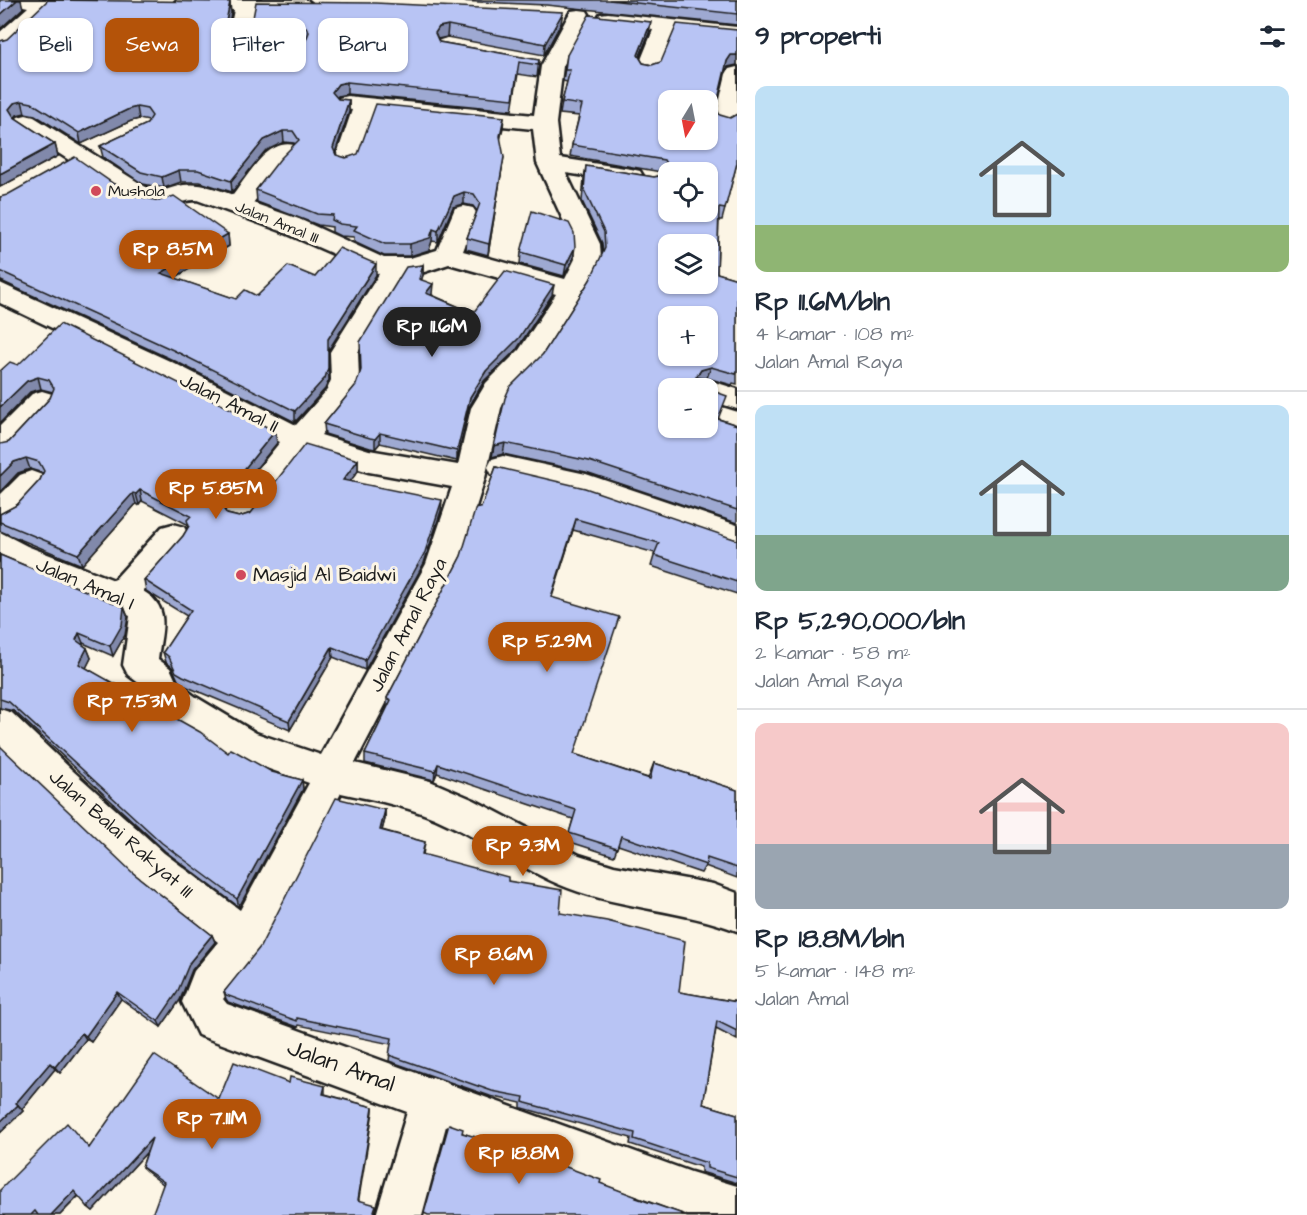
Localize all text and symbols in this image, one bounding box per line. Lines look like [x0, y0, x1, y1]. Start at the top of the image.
chip: Beli [18, 18, 93, 72]
chip: Sewa [105, 18, 199, 72]
chip: Filter [211, 18, 306, 72]
chip: Baru [318, 18, 408, 72]
text: 9 properti [755, 18, 881, 54]
icon: filters [1256, 20, 1289, 53]
north arrow [658, 90, 718, 150]
map controls [658, 90, 718, 438]
icon: home [968, 125, 1076, 233]
button: locate [658, 162, 718, 222]
place label: Mushola [108, 180, 165, 202]
marker: Mushola [89, 184, 103, 198]
street label: Jalan Amal III [232, 195, 322, 249]
pin: Rp 8.5M [118, 230, 228, 281]
button: layers [658, 234, 718, 294]
text: Rp 8.5M [133, 235, 213, 263]
text: Rp 11.6M/bln [755, 284, 890, 320]
button: + [658, 306, 718, 366]
pin: Rp 11.6M [370, 307, 494, 358]
text: Rp 11.6M [397, 312, 467, 340]
text: 4 kamar · 108 m² [755, 320, 914, 348]
text: Jalan Amal Raya [755, 348, 902, 376]
street label: Jalan Amal II [175, 366, 283, 440]
button: − [658, 378, 718, 438]
icon: home [968, 444, 1076, 552]
pin: Rp 5.85M [154, 469, 278, 520]
text: Rp 5.85M [169, 474, 263, 502]
street label: Jalan Amal I [31, 551, 139, 617]
street label: Jalan Amal Raya [362, 553, 455, 697]
place label: Masjid Al Baidwi [253, 561, 395, 589]
marker: Masjid Al Baidwi [234, 568, 248, 582]
text: Rp 5,290,000/bln [755, 603, 965, 639]
pin: Rp 5.29M [485, 622, 609, 673]
text: Rp 5.29M [502, 627, 592, 655]
text: 2 kamar · 58 m² [755, 639, 911, 667]
text: Jalan Amal Raya [755, 667, 902, 695]
pin: Rp 7.53M [70, 682, 194, 733]
text: Rp 7.53M [87, 687, 177, 715]
icon: home [968, 762, 1076, 870]
street label: Jalan Balai Rakyat III [42, 763, 200, 906]
pin: Rp 9.3M [468, 826, 578, 877]
text: Rp 9.3M [486, 831, 560, 859]
text: Rp 18.8M/bln [755, 921, 904, 957]
pin: Rp 8.6M [439, 935, 549, 986]
text: Rp 8.6M [455, 940, 533, 968]
text: 5 kamar · 148 m² [755, 957, 915, 985]
text: Jalan Amal [755, 985, 849, 1013]
street label: Jalan Amal [282, 1031, 400, 1101]
pin: Rp 7.11M [150, 1099, 274, 1150]
text: Rp 7.11M [177, 1104, 247, 1132]
pin: Rp 18.8M [457, 1134, 581, 1185]
text: Rp 18.8M [478, 1139, 560, 1167]

